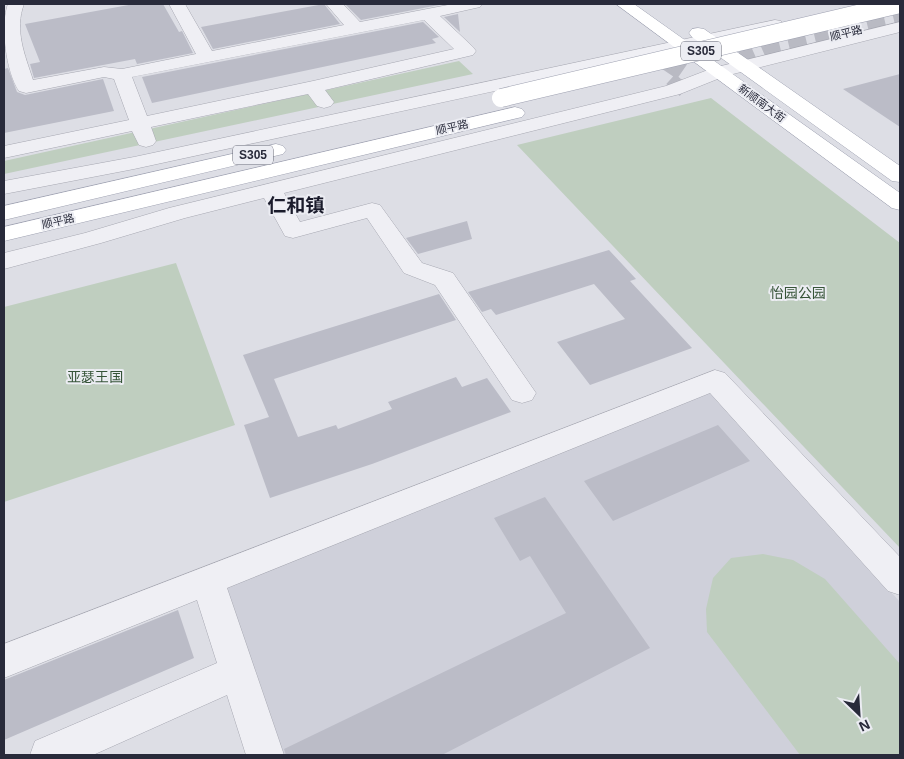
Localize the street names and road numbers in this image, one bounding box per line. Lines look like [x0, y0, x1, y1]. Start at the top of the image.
street label: 顺平路 [829, 23, 863, 43]
road number: S305 [681, 41, 721, 60]
street label: 新顺南大街 [736, 82, 788, 124]
street label: 顺平路 [435, 117, 469, 137]
road number: S305 [233, 146, 273, 164]
street label: 顺平路 [41, 211, 75, 231]

